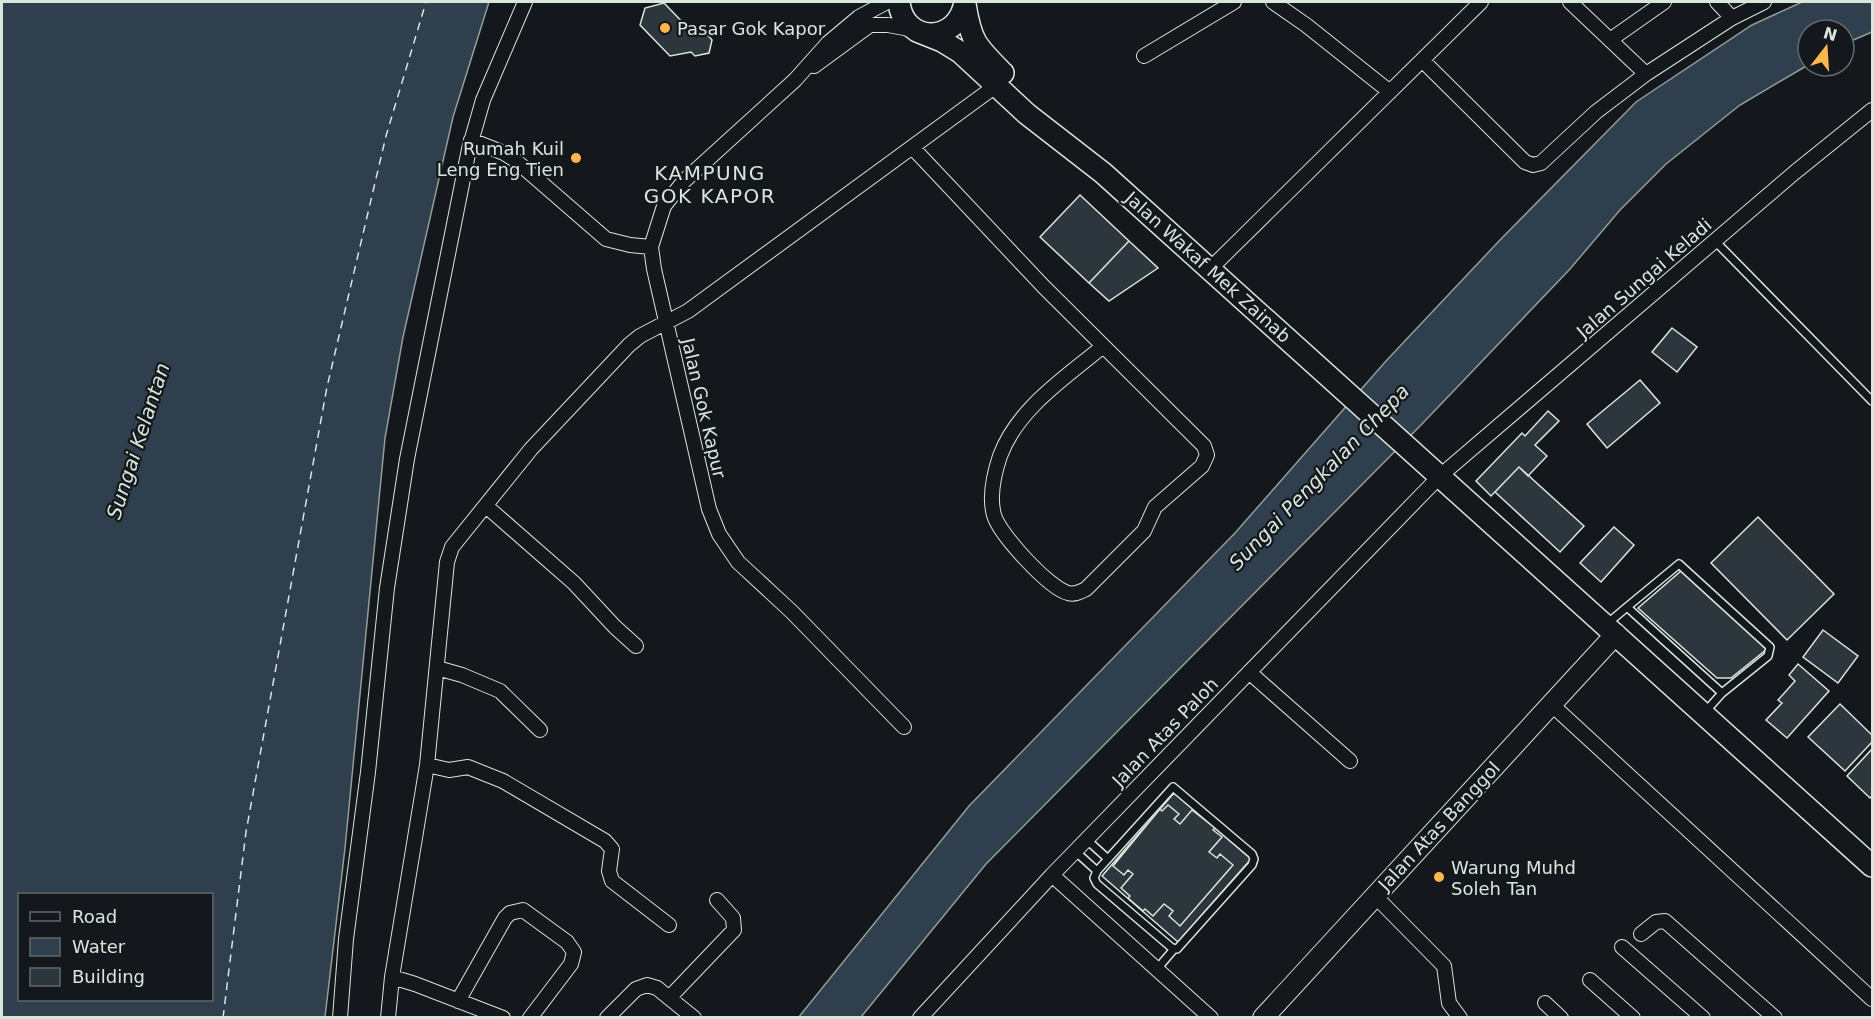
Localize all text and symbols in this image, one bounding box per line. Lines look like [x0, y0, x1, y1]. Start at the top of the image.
place label: Pasar Gok Kapor [677, 18, 826, 39]
north arrow [1796, 18, 1856, 78]
marker: Pasar Gok Kapor [658, 21, 672, 35]
text: N [1821, 23, 1839, 45]
place label: Rumah Kuil Leng Eng Tien [437, 138, 564, 180]
marker: Rumah Kuil Leng Eng Tien [569, 151, 583, 165]
district label: KAMPUNG GOK KAPOR [644, 161, 776, 208]
street label: Jalan Wakaf Mek Zainab [1120, 186, 1295, 347]
street label: Jalan Sungai Keladi [1572, 214, 1716, 343]
street label: Jalan Gok Kapur [677, 335, 730, 481]
water label: Sungai Kelantan [101, 360, 175, 522]
water label: Sungai Pengkalan Chepa [1224, 379, 1414, 575]
street label: Jalan Atas Paloh [1107, 673, 1222, 792]
street label: Jalan Atas Banggol [1373, 757, 1504, 895]
place label: Warung Muhd Soleh Tan [1451, 857, 1576, 899]
marker: Warung Muhd Soleh Tan [1432, 870, 1446, 884]
legend [18, 893, 213, 1001]
text: Road [72, 906, 117, 927]
text: Water [72, 936, 126, 957]
text: Building [72, 966, 145, 987]

